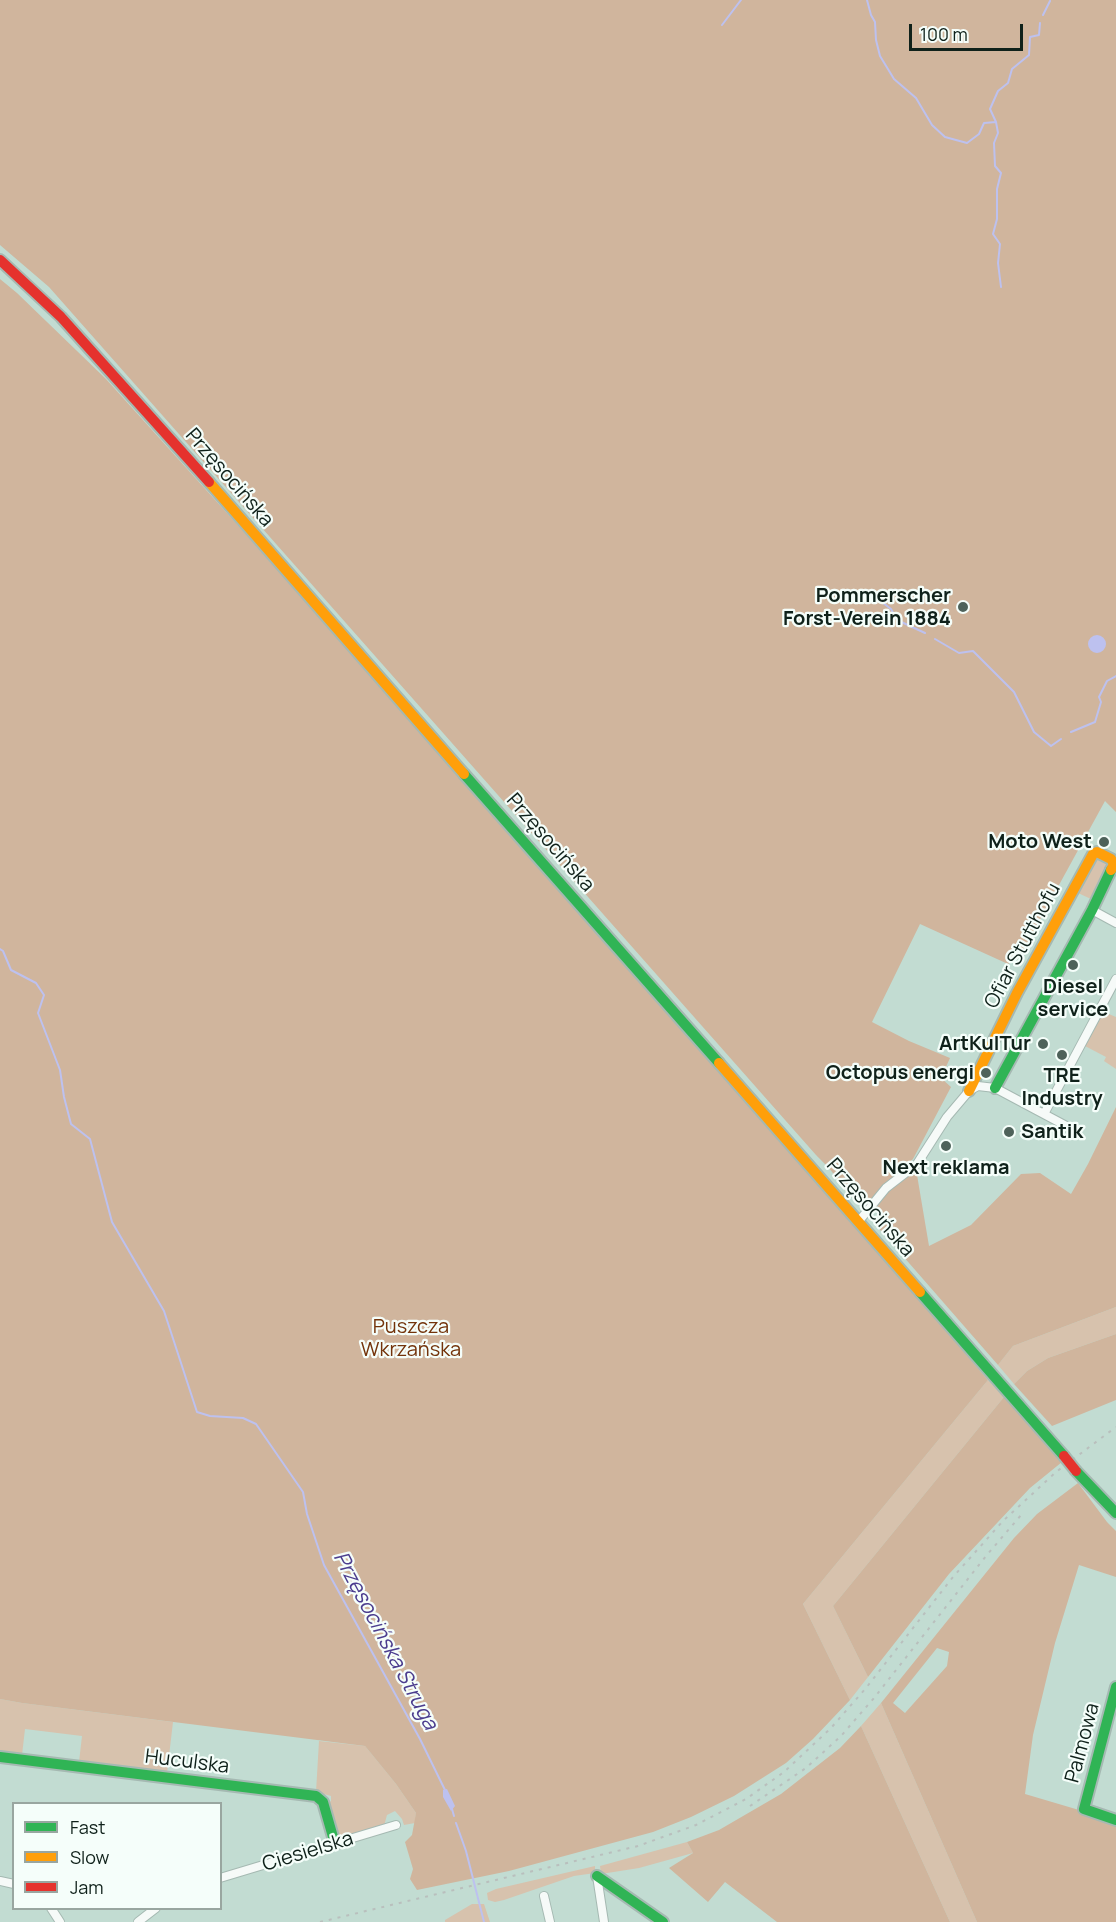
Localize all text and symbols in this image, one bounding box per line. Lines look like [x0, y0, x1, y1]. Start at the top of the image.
scale bar [912, 12, 1026, 50]
text: 100 m [920, 22, 968, 46]
street label: Przęsocińska [180, 424, 278, 532]
place label: Pommerscher Forst-Verein 1884 [783, 584, 951, 631]
marker: Pommerscher Forst-Verein 1884 [956, 600, 970, 614]
street label: Przęsocińska [501, 789, 599, 897]
place label: Moto West [988, 830, 1092, 854]
marker: Moto West [1097, 835, 1111, 849]
street label: Ofiar Stutthofu [980, 879, 1066, 1013]
marker: Diesel service [1066, 958, 1080, 972]
place label: Diesel service [1038, 975, 1108, 1022]
place label: ArtKulTur [939, 1032, 1031, 1056]
marker: ArtKulTur [1036, 1037, 1050, 1051]
marker: TRE Industry [1055, 1048, 1069, 1062]
place label: Octopus energi [826, 1061, 974, 1085]
place label: TRE Industry [1021, 1064, 1103, 1111]
marker: Octopus energi [979, 1066, 993, 1080]
place label: Santik [1021, 1120, 1083, 1144]
marker: Santik [1002, 1125, 1016, 1139]
marker: Next reklama [939, 1139, 953, 1153]
street label: Przęsocińska [821, 1154, 919, 1262]
place label: Next reklama [883, 1156, 1009, 1180]
park label: Puszcza Wkrzańska [361, 1315, 461, 1362]
water label: Przęsocińska Struga [327, 1548, 443, 1734]
street label: Palmowa [1061, 1700, 1105, 1786]
street label: Huculska [143, 1745, 231, 1779]
legend [12, 1802, 222, 1910]
text: Fast [70, 1815, 105, 1839]
street label: Ciesielska [260, 1827, 356, 1877]
text: Slow [70, 1845, 109, 1869]
text: Jam [70, 1875, 104, 1899]

